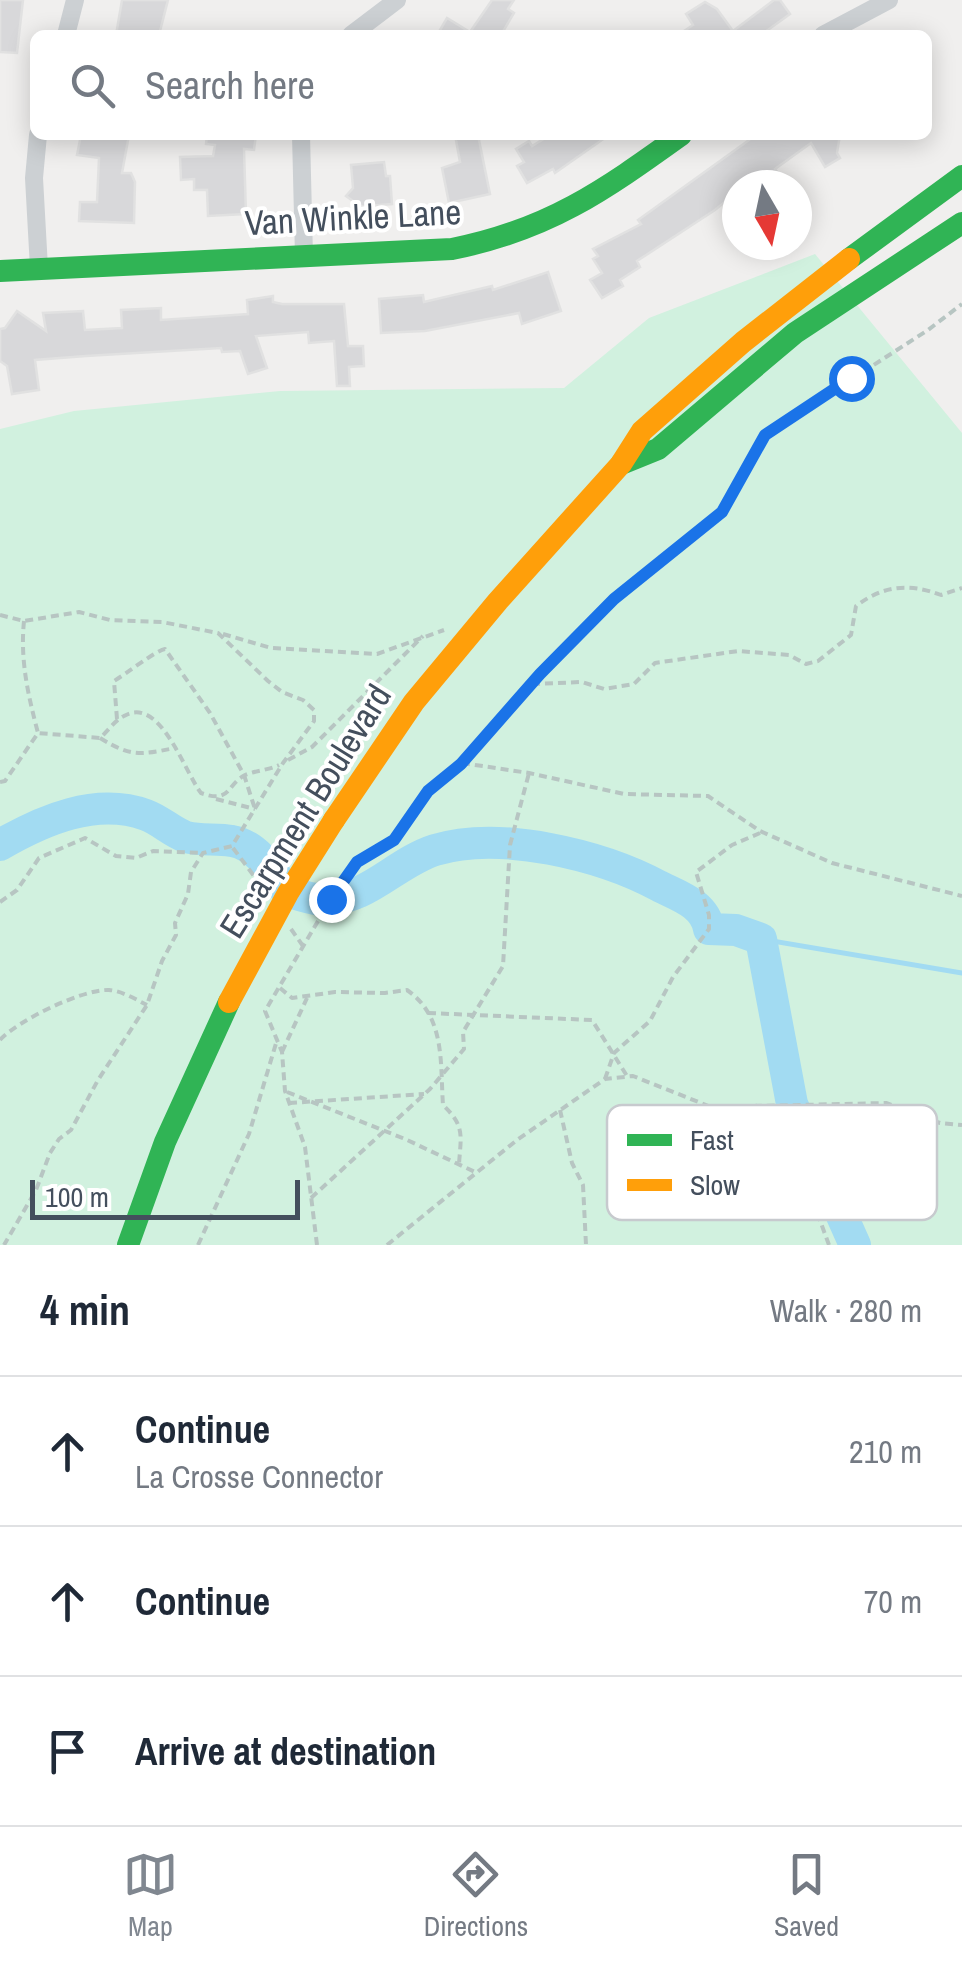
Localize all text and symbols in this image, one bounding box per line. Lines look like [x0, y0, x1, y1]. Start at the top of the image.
search box [30, 30, 932, 140]
icon: search [65, 58, 120, 113]
text: Search here [145, 60, 315, 111]
north arrow [722, 170, 812, 260]
street label: Van Winkle Lane [244, 188, 462, 246]
route start [829, 356, 875, 402]
street label: Escarpment Boulevard [208, 675, 402, 947]
route end [309, 877, 355, 923]
legend [607, 1105, 937, 1220]
text: Fast [690, 1121, 734, 1159]
text: Slow [690, 1166, 740, 1204]
scale bar [30, 1175, 300, 1220]
text: 100 m [45, 1178, 109, 1216]
text: 4 min [40, 1282, 130, 1338]
text: Walk · 280 m [770, 1289, 922, 1332]
text: Continue [135, 1404, 270, 1455]
icon: ahead [40, 1424, 95, 1479]
text: 210 m [849, 1430, 922, 1473]
text: La Crosse Connector [135, 1455, 383, 1498]
icon: ahead [40, 1574, 95, 1629]
text: Continue [135, 1576, 270, 1627]
text: 70 m [864, 1580, 922, 1623]
icon: arrive [40, 1724, 95, 1779]
text: Arrive at destination [135, 1726, 436, 1777]
tab: Map [123, 1847, 178, 1945]
tab: Directions [424, 1847, 528, 1945]
tab: Saved [774, 1847, 839, 1945]

